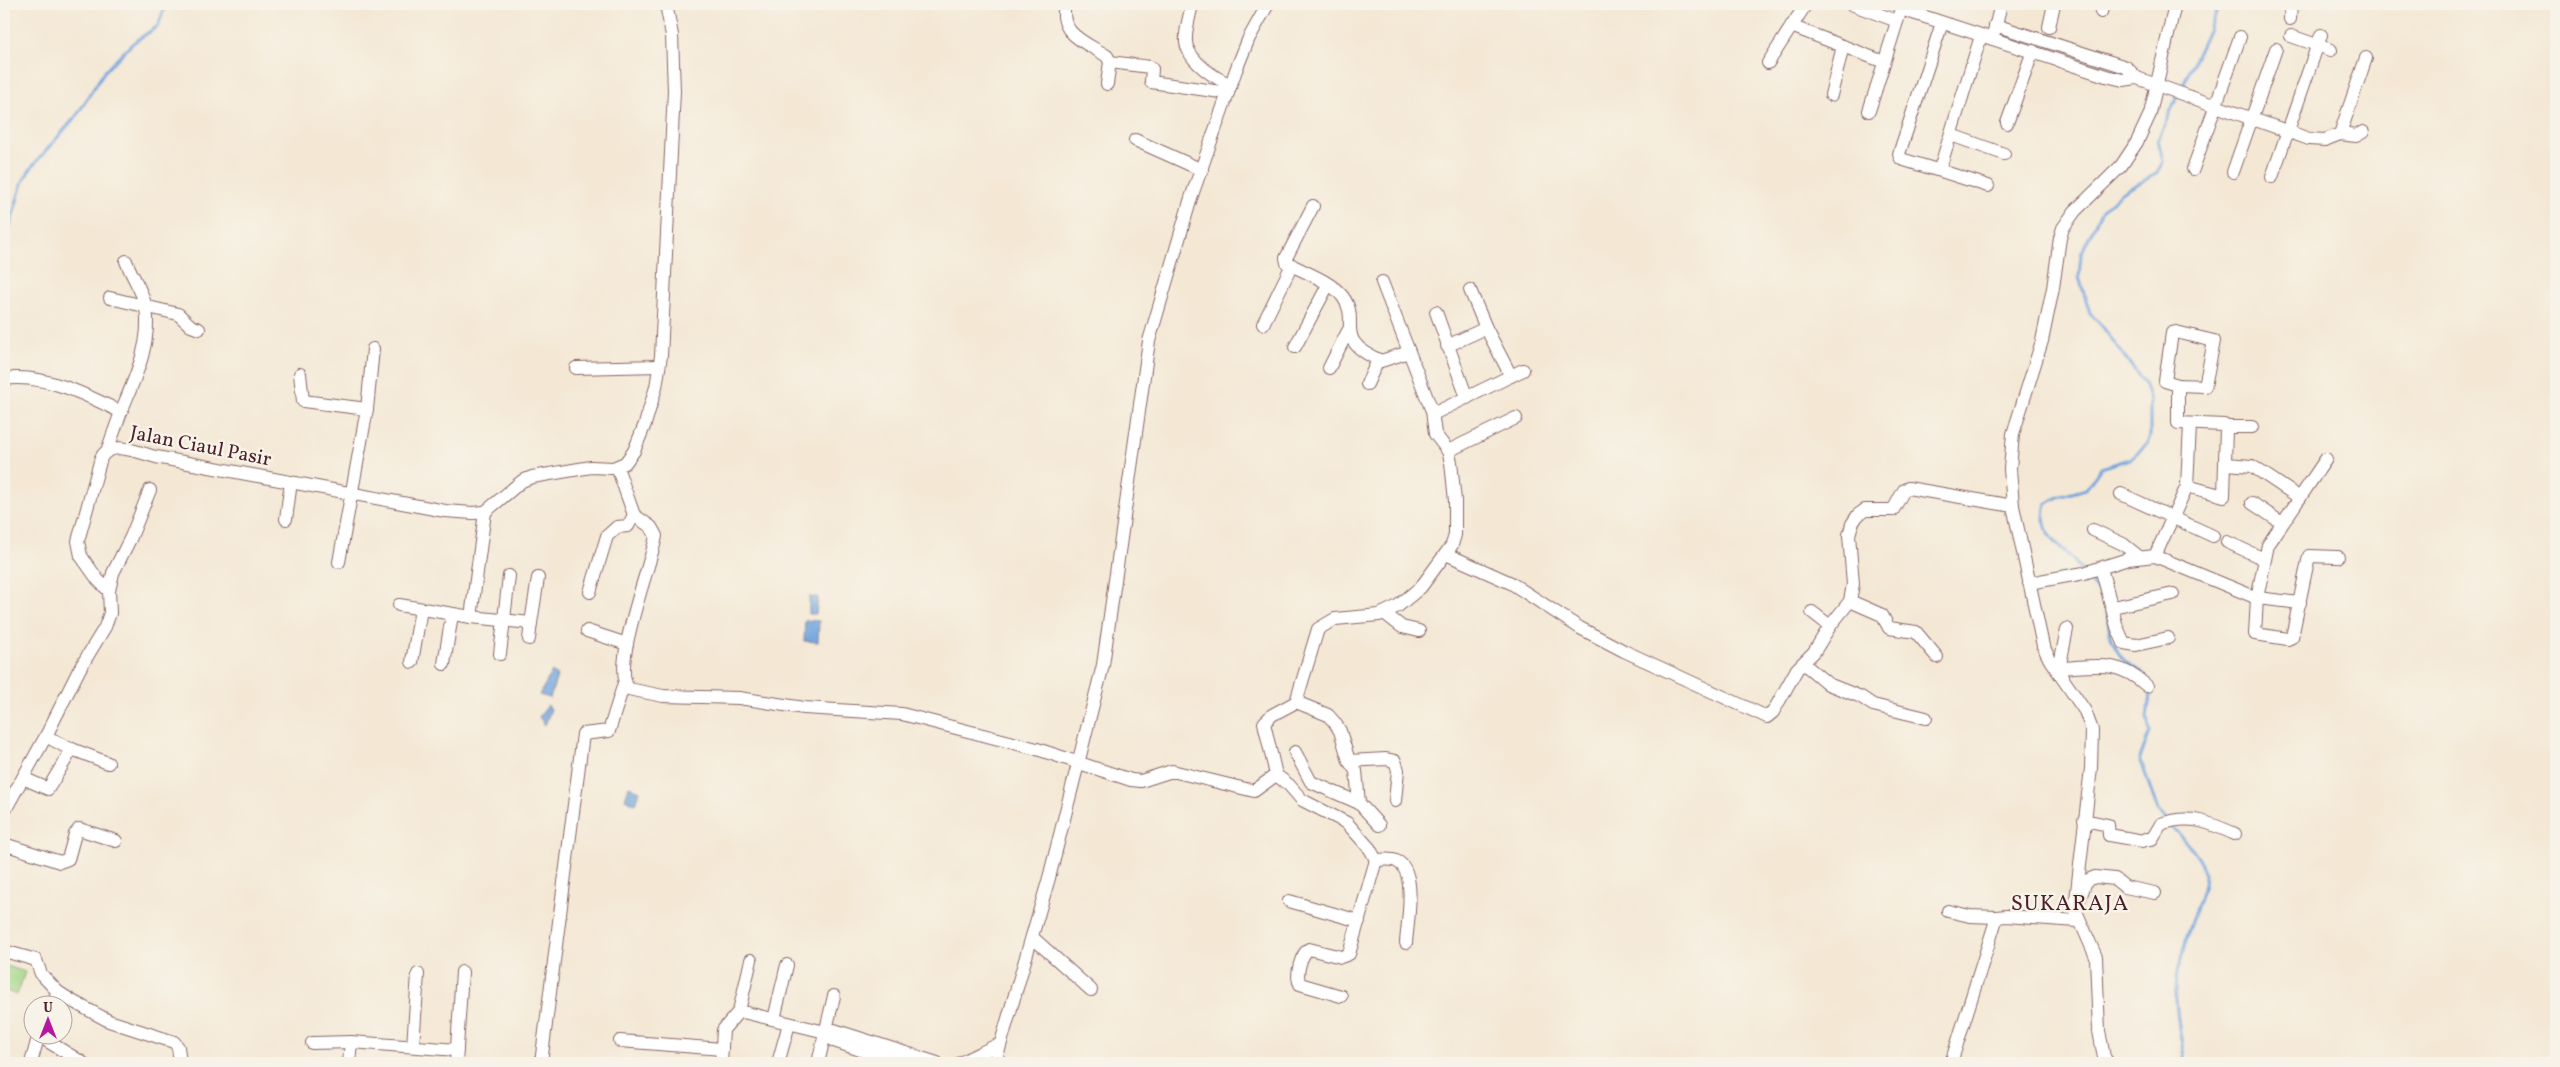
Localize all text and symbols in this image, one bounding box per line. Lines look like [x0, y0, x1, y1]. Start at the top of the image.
street label: Jalan Ciaul Pasir [128, 420, 274, 474]
district label: SUKARAJA [2011, 889, 2129, 920]
north arrow [22, 994, 72, 1044]
text: U [43, 999, 53, 1018]

